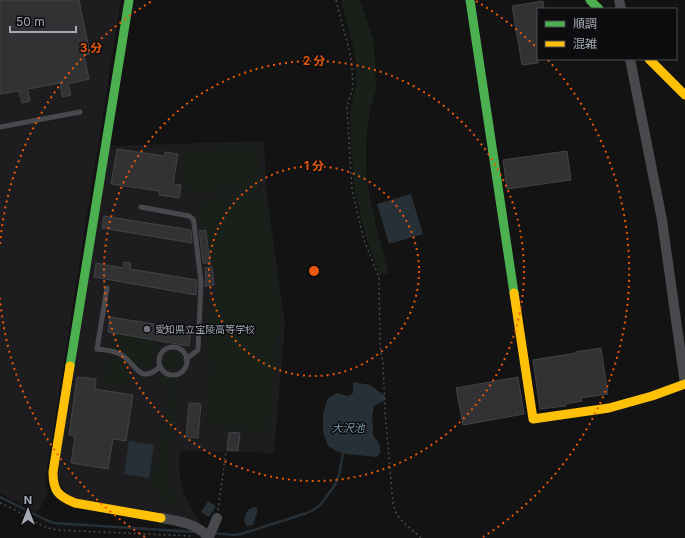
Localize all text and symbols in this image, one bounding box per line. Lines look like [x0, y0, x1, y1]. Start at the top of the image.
scale bar [10, 8, 76, 34]
legend [537, 8, 677, 60]
text: 50 m [16, 14, 45, 29]
text: 順調 [573, 16, 597, 31]
text: 混雑 [573, 36, 597, 51]
text: 3 分 [80, 40, 102, 55]
text: 2 分 [303, 53, 325, 68]
text: 1 分 [304, 158, 324, 173]
centre of rings [307, 264, 321, 278]
place label: 愛知県立宝陵高等学校 [155, 323, 255, 335]
marker: 愛知県立宝陵高等学校 [142, 324, 152, 334]
water label: 大沢池 [332, 421, 365, 435]
north arrow [8, 490, 48, 530]
text: N [24, 493, 32, 507]

